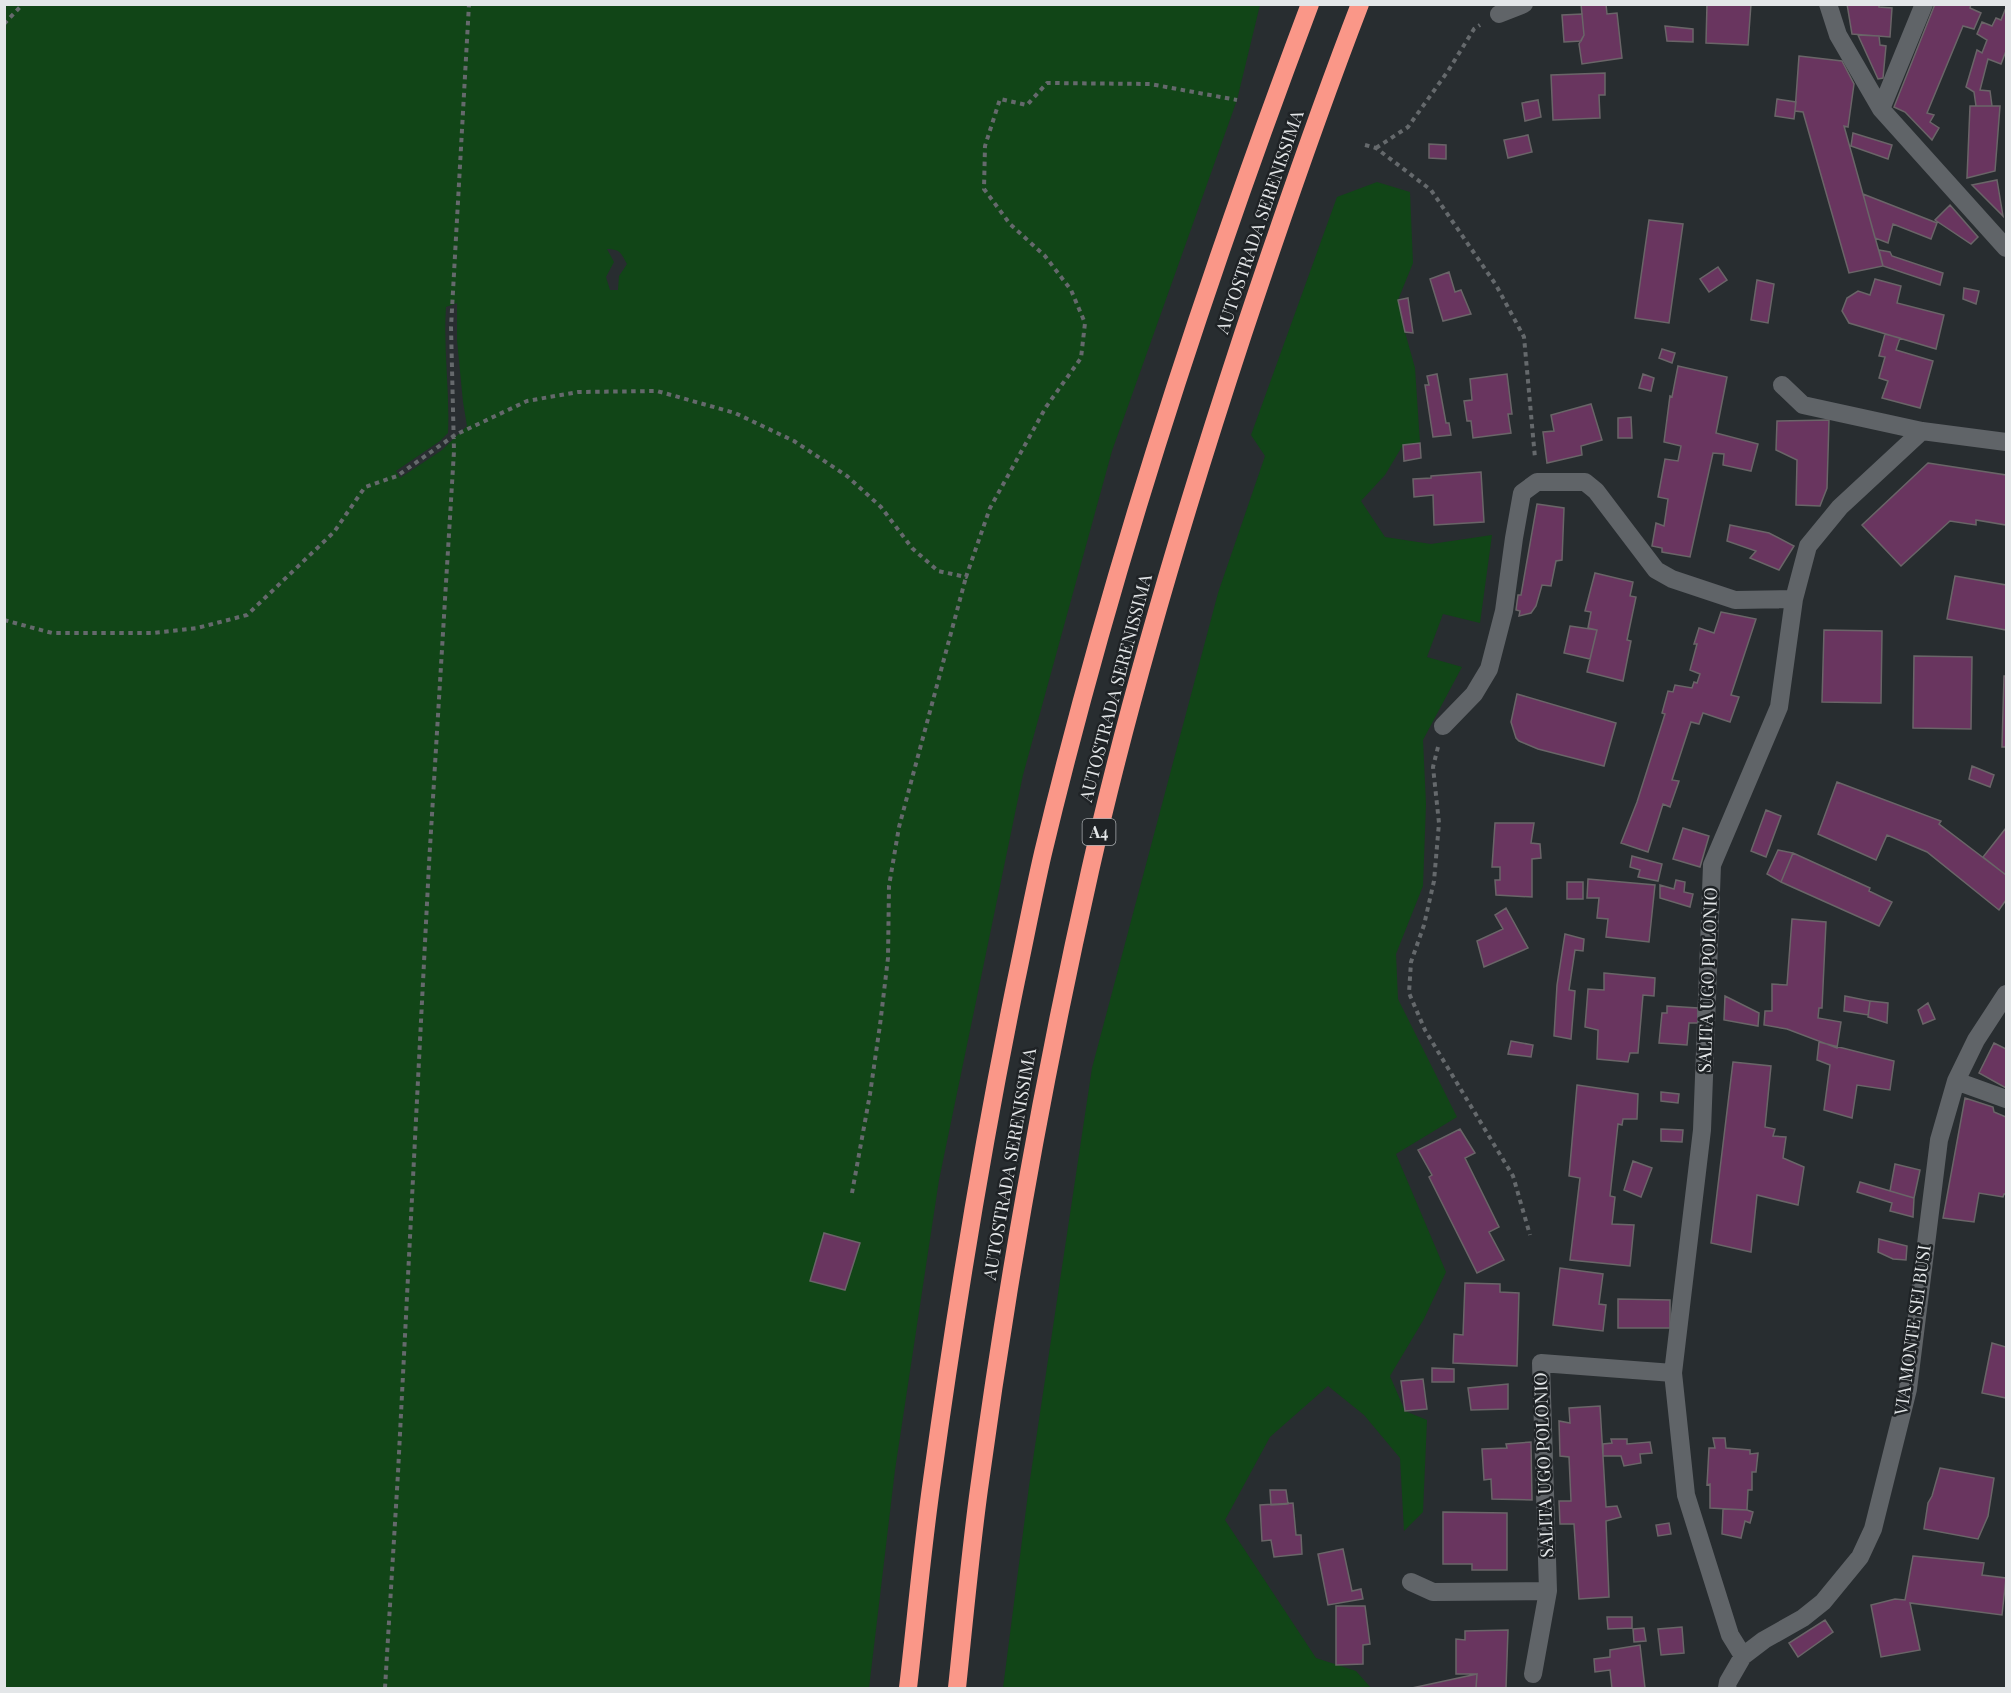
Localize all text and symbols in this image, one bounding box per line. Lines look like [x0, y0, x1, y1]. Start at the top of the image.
street label: AUTOSTRADA SERENISSIMA [1209, 106, 1309, 338]
street label: AUTOSTRADA SERENISSIMA [1073, 571, 1157, 805]
road number: A4 [1082, 819, 1116, 845]
street label: SALITA UGO POLONIO [1692, 887, 1722, 1073]
street label: AUTOSTRADA SERENISSIMA [977, 1045, 1041, 1283]
street label: VIA MONTE SEI BUSI [1888, 1243, 1936, 1418]
street label: SALITA UGO POLONIO [1528, 1372, 1558, 1558]

